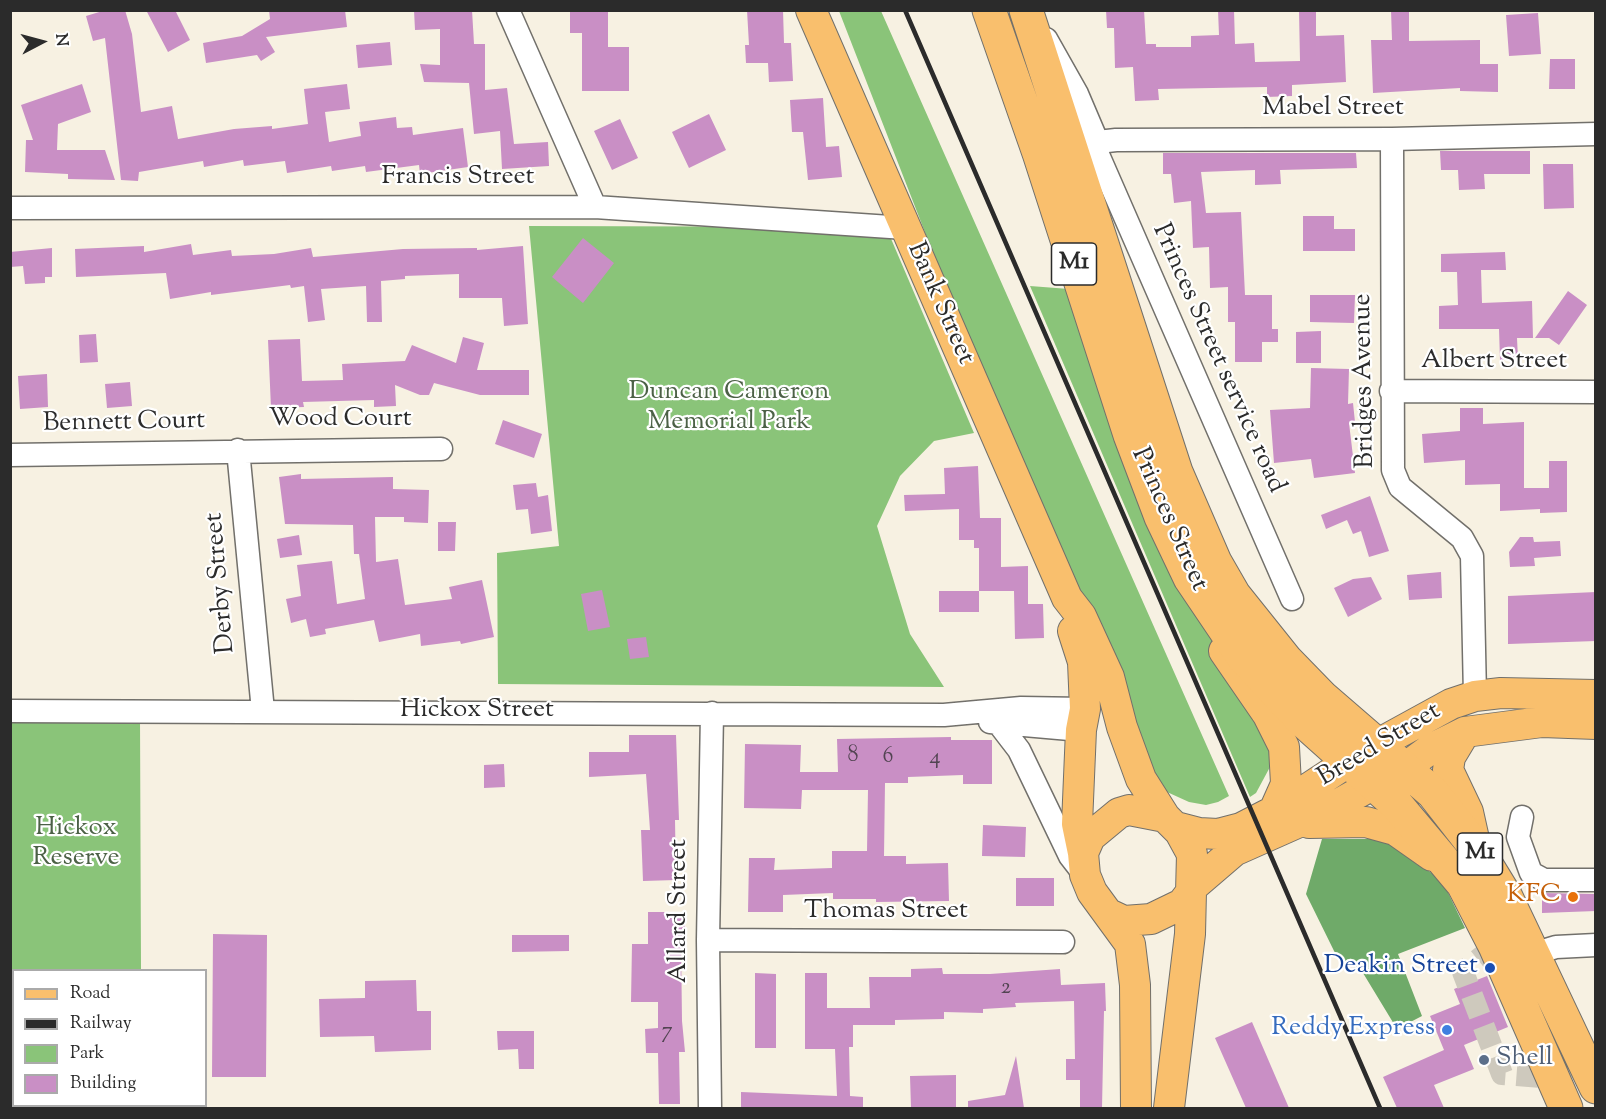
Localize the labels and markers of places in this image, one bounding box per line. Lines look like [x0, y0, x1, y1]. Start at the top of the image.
place label: KFC [1507, 881, 1561, 913]
marker: KFC [1566, 890, 1580, 904]
place label: Deakin Street [1324, 952, 1478, 984]
marker: Deakin Street [1483, 961, 1497, 975]
place label: Reddy Express [1271, 1014, 1435, 1046]
marker: Reddy Express [1440, 1023, 1454, 1037]
place label: Shell [1496, 1044, 1553, 1076]
marker: Shell [1477, 1053, 1491, 1067]

